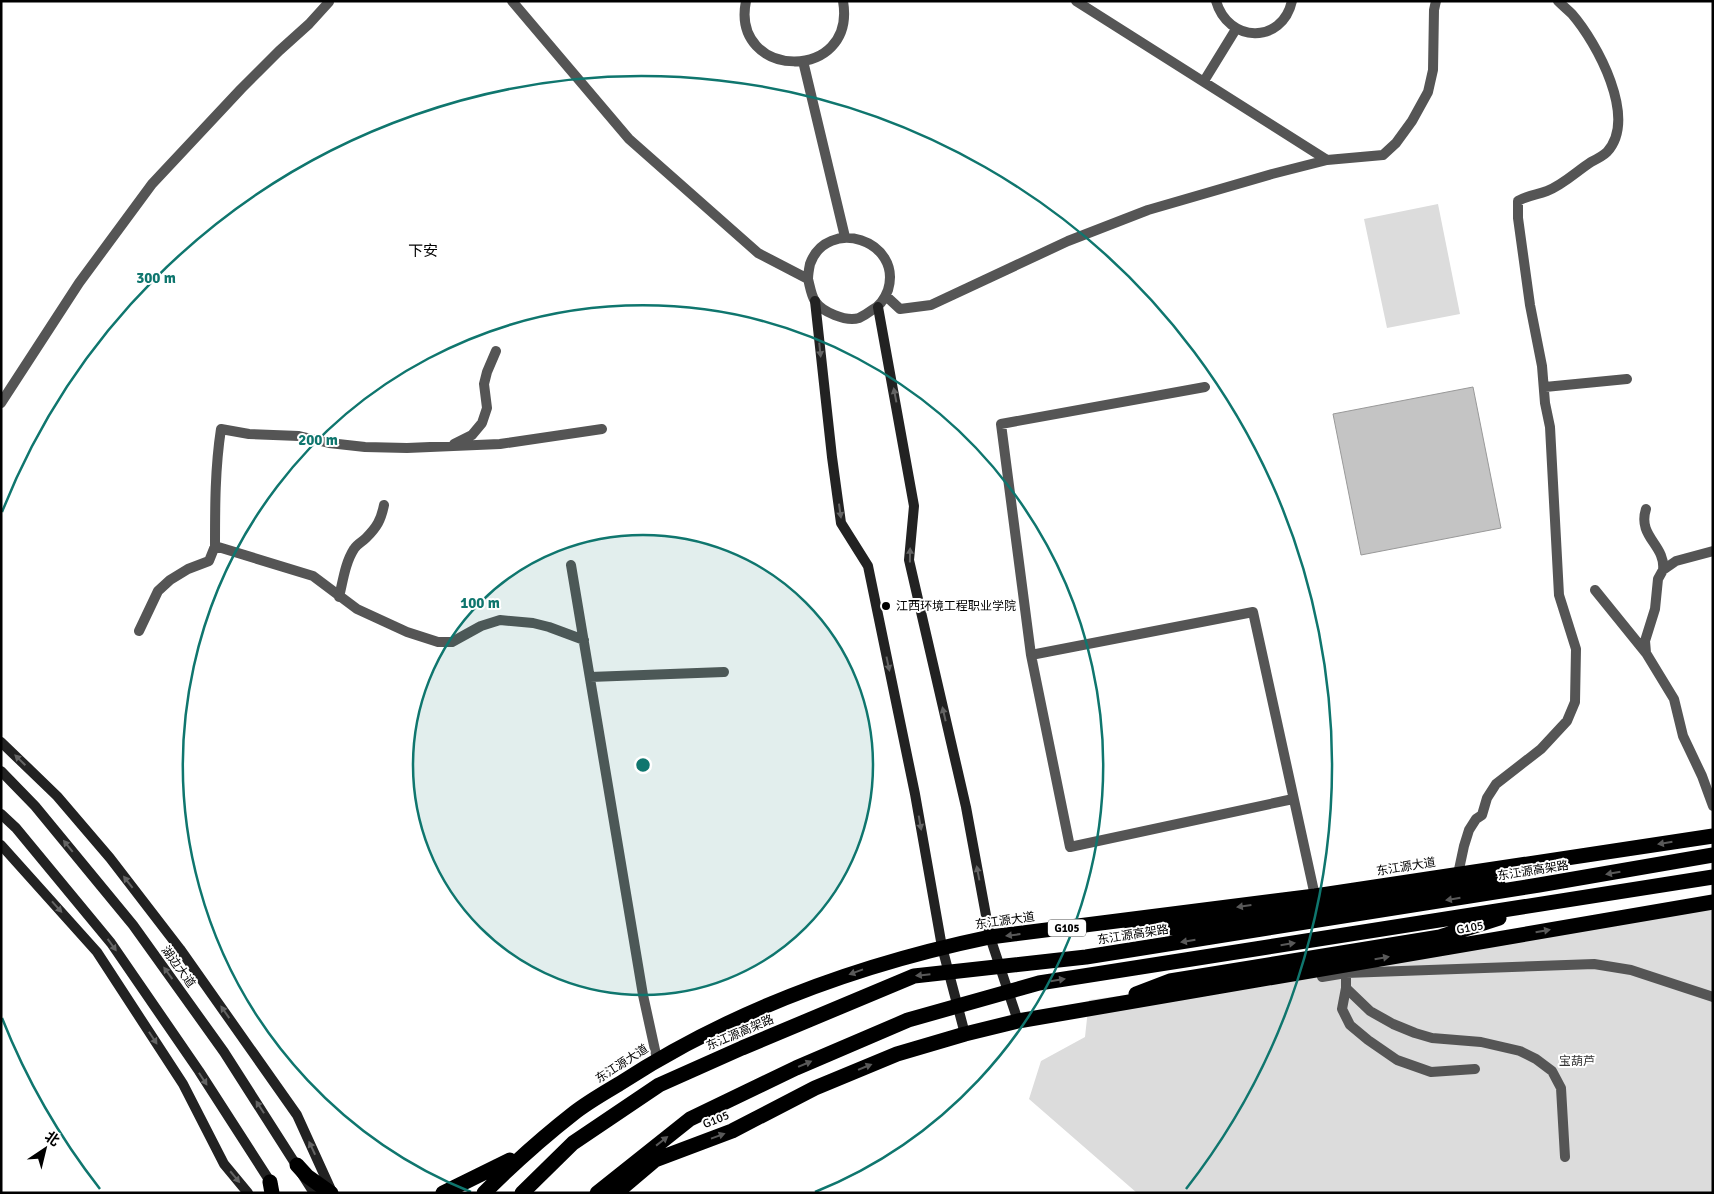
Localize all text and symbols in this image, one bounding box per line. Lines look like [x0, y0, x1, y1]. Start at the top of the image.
district label: 下安 [408, 242, 438, 260]
text: 300 m [136, 269, 176, 287]
one-way arrow [816, 342, 824, 358]
one-way arrow [890, 386, 898, 402]
text: 200 m [298, 431, 338, 449]
one-way arrow [836, 504, 844, 520]
one-way arrow [906, 547, 914, 563]
text: 100 m [460, 594, 500, 612]
place label: 江西环境工程职业学院 [896, 599, 1016, 614]
marker: 江西环境工程职业学院 [880, 600, 892, 612]
one-way arrow [885, 656, 893, 672]
one-way arrow [940, 706, 948, 721]
one-way arrow [14, 754, 26, 766]
centre of rings [634, 756, 652, 774]
one-way arrow [917, 815, 925, 831]
one-way arrow [62, 839, 73, 852]
one-way arrow [1656, 840, 1672, 848]
street label: 东江源大道 [1375, 855, 1437, 879]
street label: 东江源高架路 [1496, 858, 1570, 884]
one-way arrow [974, 864, 982, 880]
one-way arrow [1605, 869, 1621, 877]
one-way arrow [122, 876, 133, 889]
one-way arrow [1444, 895, 1460, 903]
one-way arrow [51, 901, 63, 913]
one-way arrow [1236, 902, 1252, 910]
street label: 东江源大道 [974, 909, 1036, 933]
street label: G105 [1455, 918, 1485, 938]
road number: G105 [1048, 920, 1086, 936]
street label: 东江源高架路 [1096, 922, 1170, 948]
one-way arrow [1535, 926, 1551, 934]
one-way arrow [1005, 931, 1021, 939]
one-way arrow [1180, 937, 1196, 945]
one-way arrow [106, 938, 117, 951]
one-way arrow [1280, 939, 1296, 947]
street label: 湖边大道 [158, 943, 198, 991]
one-way arrow [1375, 953, 1391, 961]
one-way arrow [163, 967, 173, 980]
one-way arrow [848, 969, 863, 977]
one-way arrow [915, 971, 931, 979]
one-way arrow [1050, 975, 1066, 983]
one-way arrow [220, 1005, 230, 1019]
street label: 东江源高架路 [704, 1012, 776, 1054]
one-way arrow [148, 1031, 158, 1044]
street label: 东江源大道 [593, 1041, 651, 1087]
park label: 宝葫芦 [1559, 1054, 1595, 1069]
one-way arrow [798, 1060, 812, 1068]
one-way arrow [858, 1063, 873, 1071]
one-way arrow [199, 1072, 208, 1086]
one-way arrow [255, 1101, 265, 1114]
street label: G105 [701, 1108, 731, 1132]
north arrow [20, 1124, 70, 1174]
text: 北 [42, 1128, 63, 1150]
one-way arrow [711, 1132, 726, 1140]
one-way arrow [656, 1136, 669, 1146]
one-way arrow [308, 1141, 316, 1155]
one-way arrow [230, 1171, 241, 1184]

